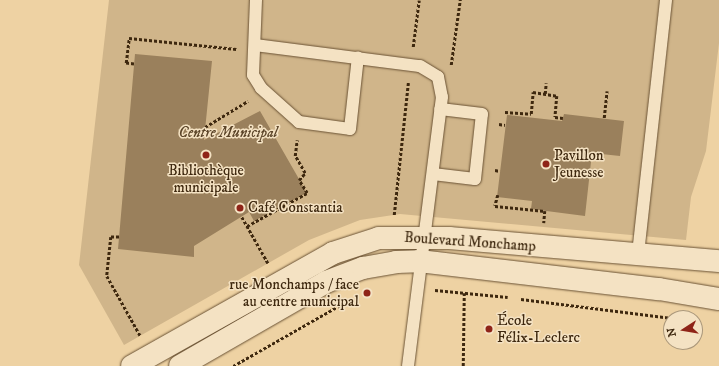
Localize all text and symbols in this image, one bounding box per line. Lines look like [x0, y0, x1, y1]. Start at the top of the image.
park label: Centre Municipal [178, 124, 278, 142]
place label: Pavillon Jeunesse [554, 146, 604, 181]
marker: Bibliothèque municipale [201, 150, 211, 160]
marker: Pavillon Jeunesse [541, 159, 551, 169]
place label: Bibliothèque municipale [168, 161, 244, 196]
place label: Café Constantia [248, 199, 343, 217]
marker: Café Constantia [235, 203, 245, 213]
street label: Boulevard Monchamp [404, 228, 536, 256]
place label: rue Monchamps / face au centre municipal [229, 275, 359, 310]
marker: rue Monchamps / face au centre municipal [362, 288, 372, 298]
north arrow [663, 310, 703, 350]
place label: École Félix-Leclerc [497, 311, 580, 346]
marker: École Félix-Leclerc [484, 324, 494, 334]
text: N [664, 326, 680, 338]

